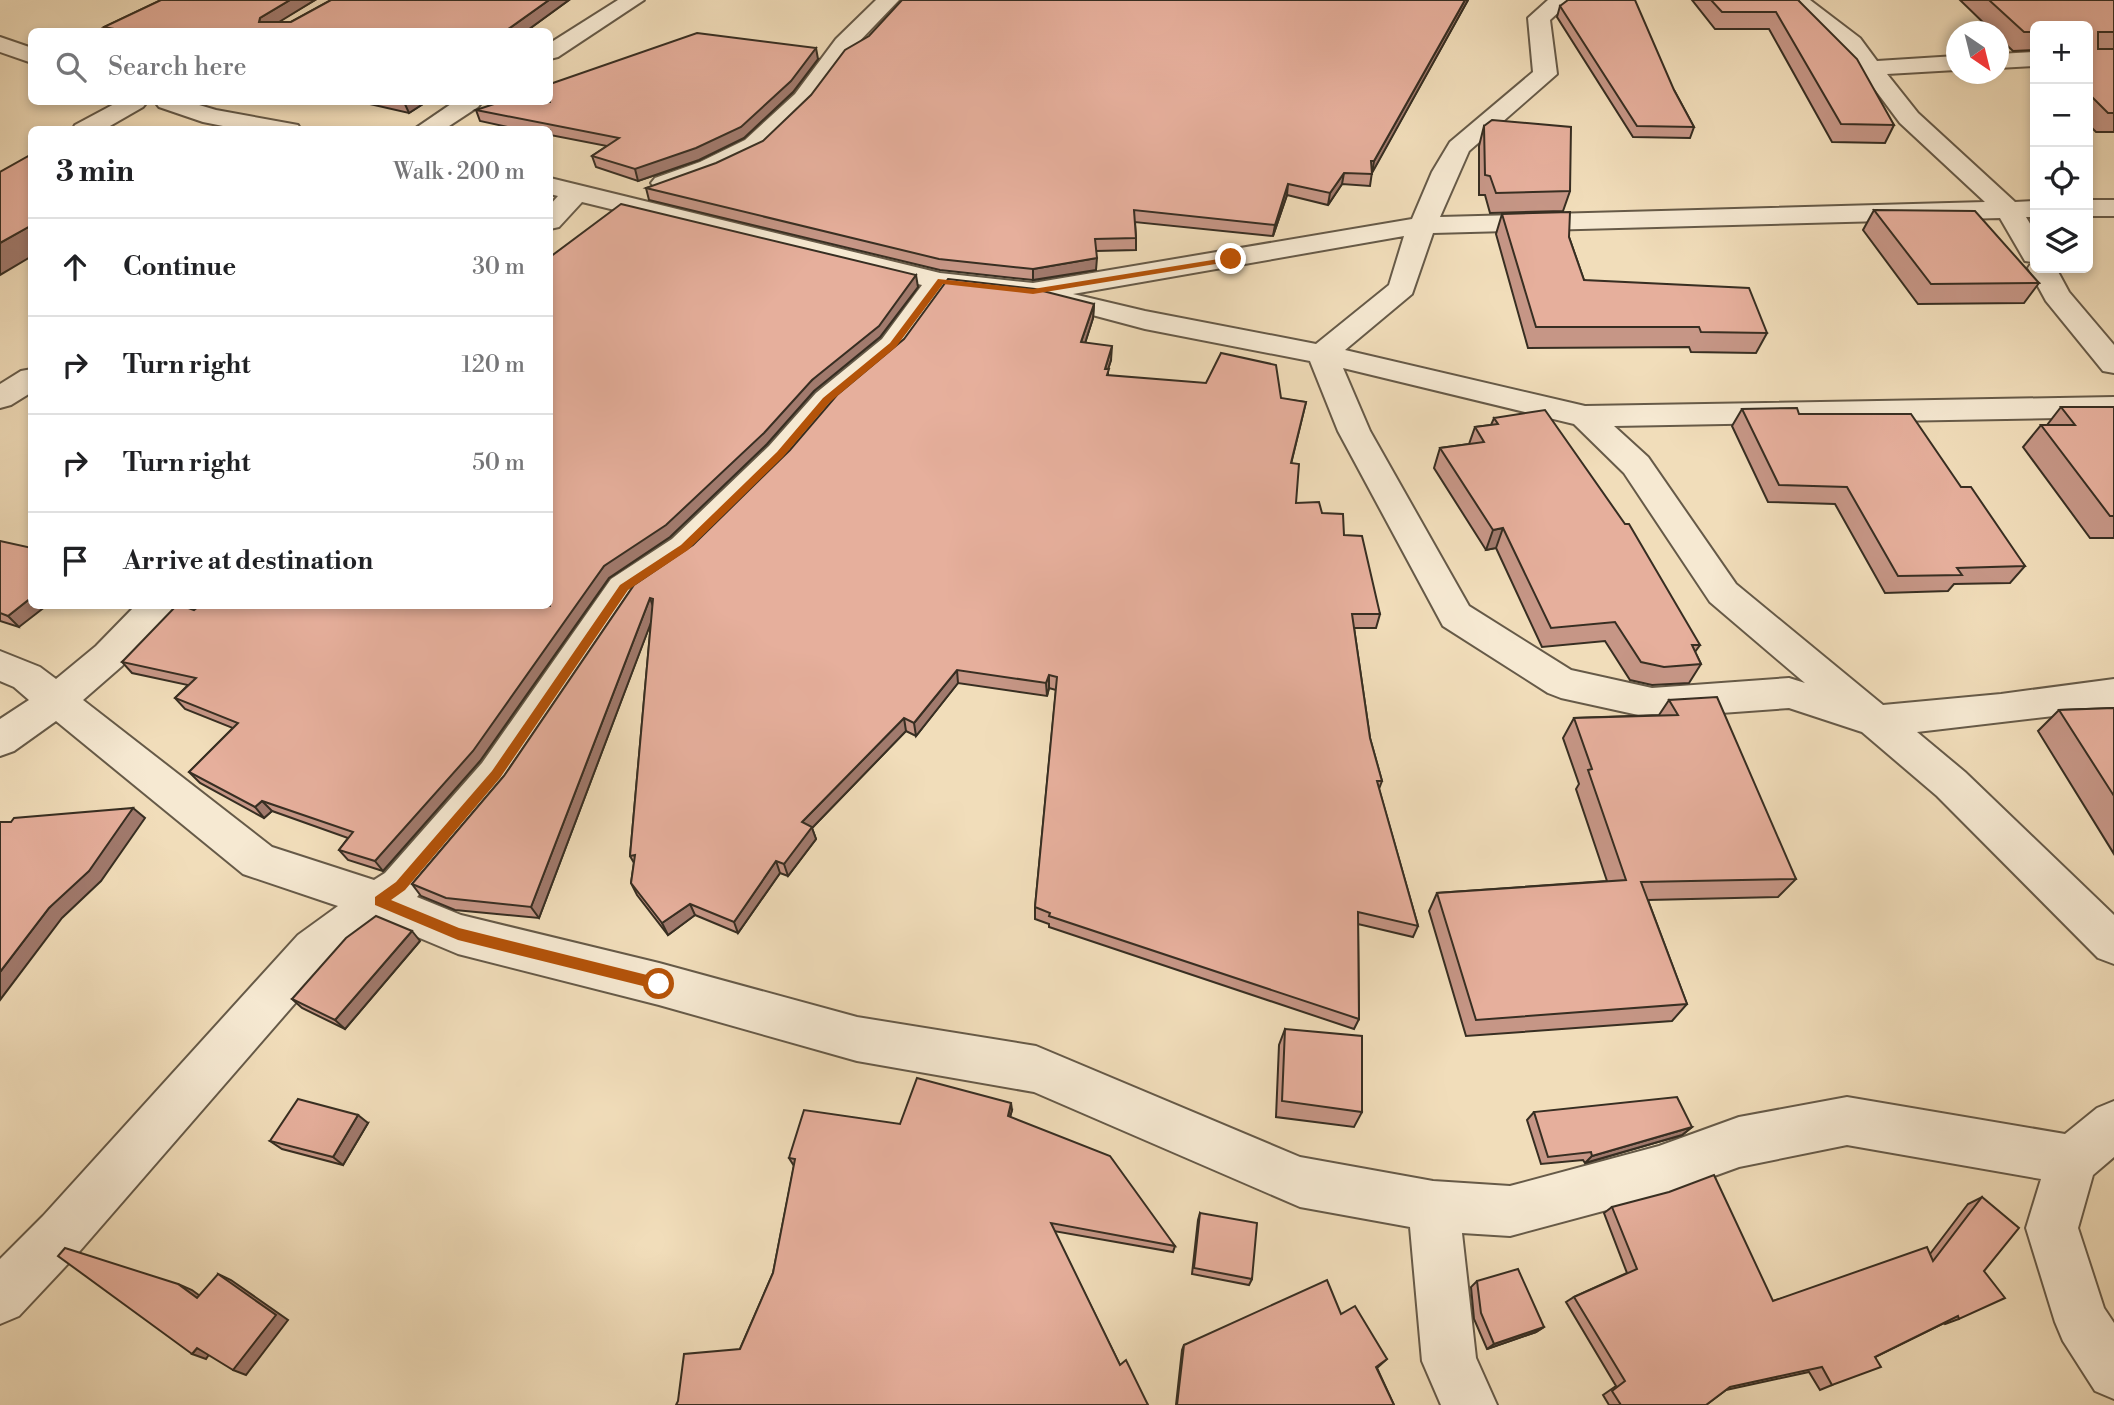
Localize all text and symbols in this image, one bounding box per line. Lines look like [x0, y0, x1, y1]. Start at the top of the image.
north arrow [1946, 21, 2009, 84]
map controls [2030, 21, 2093, 273]
button: + [2030, 21, 2093, 84]
search box [28, 28, 553, 105]
icon: search [52, 48, 90, 86]
text: Search here [108, 51, 247, 83]
button: − [2030, 84, 2093, 147]
button: locate [2030, 147, 2093, 210]
text: 3 min [56, 153, 134, 191]
text: Walk · 200 m [393, 158, 525, 186]
button: layers [2030, 210, 2093, 273]
route end [1215, 243, 1246, 274]
icon: ahead [56, 248, 94, 286]
text: Continue [123, 251, 236, 283]
text: 30 m [472, 253, 525, 281]
icon: right [56, 346, 94, 384]
text: Turn right [123, 349, 251, 381]
text: 120 m [461, 351, 525, 379]
icon: right [56, 444, 94, 482]
text: Turn right [123, 447, 251, 479]
text: 50 m [472, 449, 525, 477]
icon: arrive [56, 542, 94, 580]
text: Arrive at destination [123, 545, 373, 577]
route start [643, 968, 674, 999]

